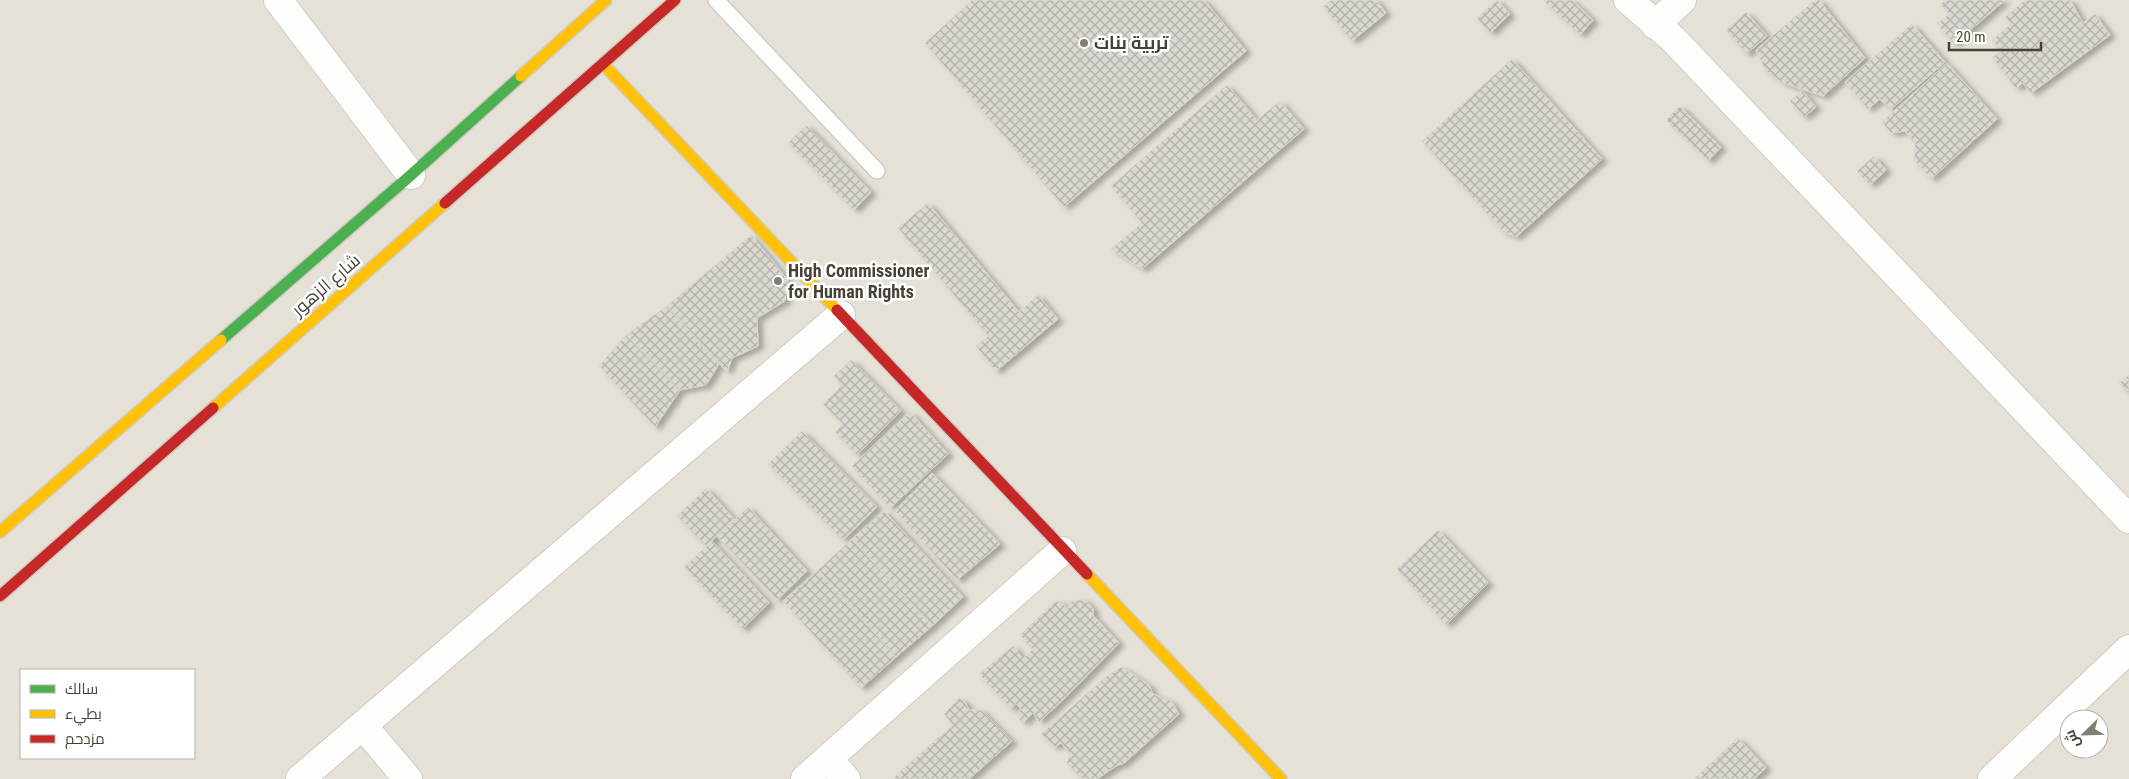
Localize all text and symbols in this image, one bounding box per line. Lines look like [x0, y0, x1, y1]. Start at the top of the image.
scale bar [1949, 20, 2042, 52]
text: 20 m [1956, 28, 1986, 46]
place label: تربية بنات [1094, 32, 1169, 54]
marker: تربية بنات [1078, 37, 1090, 49]
street label: شارع الزهور [286, 249, 365, 322]
place label: High Commissioner for Human Rights [788, 260, 929, 302]
marker: High Commissioner for Human Rights [772, 275, 784, 287]
legend [20, 669, 195, 759]
text: سالك [65, 680, 98, 698]
text: بطيء [65, 705, 102, 726]
north arrow [2059, 709, 2109, 759]
text: ش [2061, 727, 2084, 750]
text: مزدحم [65, 730, 105, 749]

